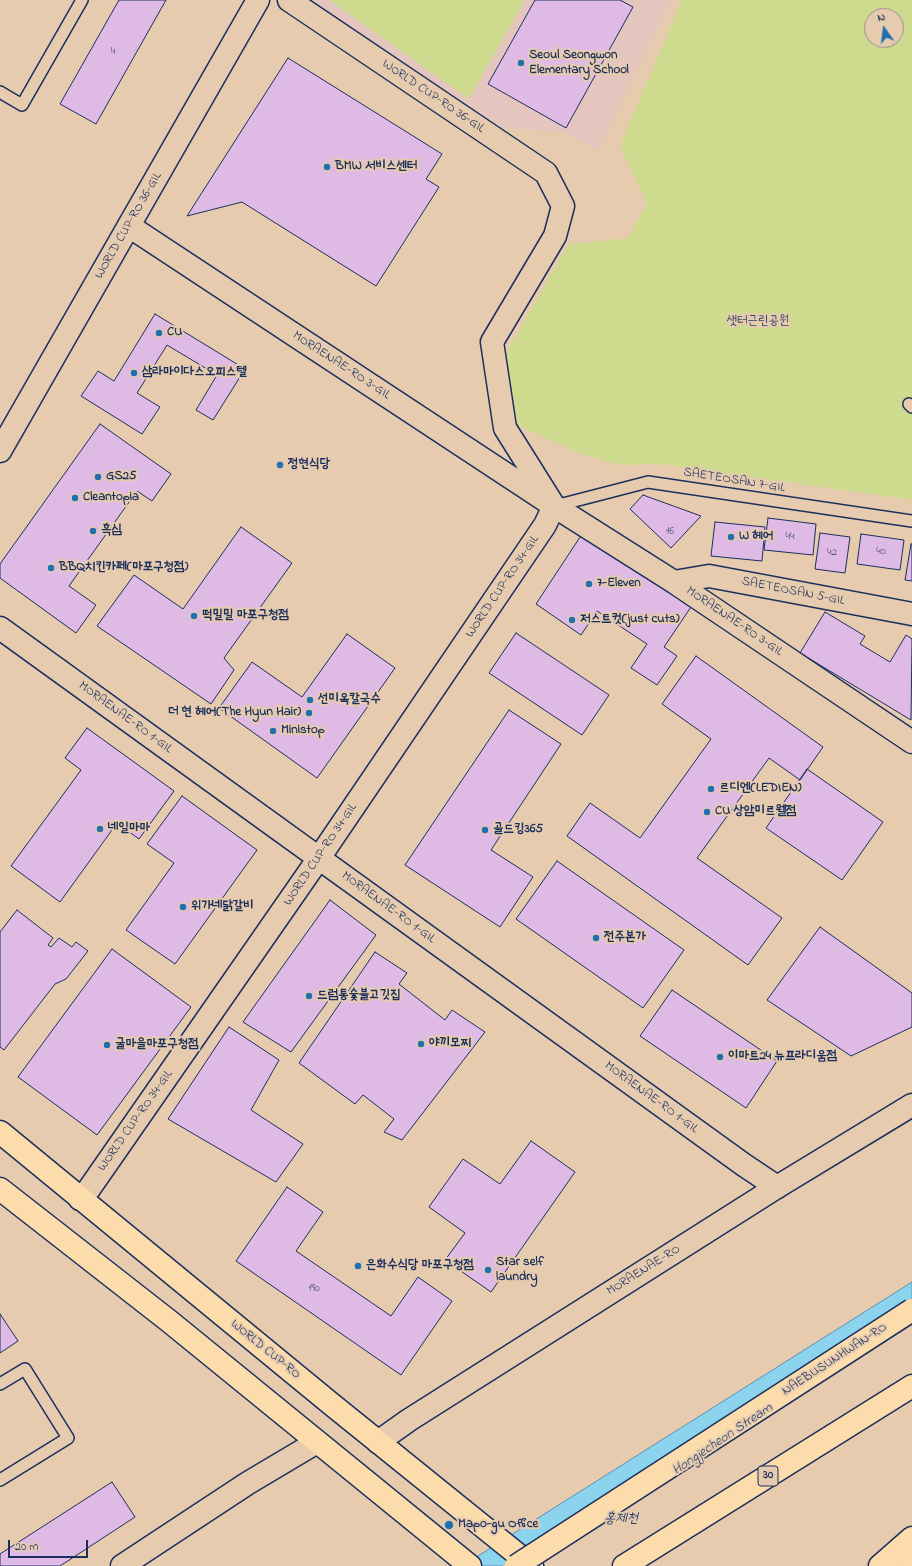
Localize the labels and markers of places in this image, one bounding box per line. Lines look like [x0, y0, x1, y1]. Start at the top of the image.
place label: Seoul Seongwon Elementary School [529, 48, 629, 79]
marker: Seoul Seongwon Elementary School [516, 58, 526, 68]
place label: BMW 서비스센터 [335, 159, 417, 175]
marker: BMW 서비스센터 [322, 162, 332, 172]
place label: CU [167, 325, 182, 341]
marker: CU [154, 328, 164, 338]
place label: 삼라마이다스오피스텔 [142, 365, 247, 381]
marker: 삼라마이다스오피스텔 [129, 368, 139, 378]
place label: 정현식당 [288, 457, 330, 473]
marker: 정현식당 [275, 460, 285, 470]
place label: GS25 [106, 469, 136, 485]
marker: GS25 [93, 472, 103, 482]
place label: Cleantopia [83, 490, 139, 506]
marker: Cleantopia [70, 493, 80, 503]
place label: 흑심 [101, 523, 122, 539]
marker: 흑심 [88, 526, 98, 536]
place label: W 헤어 [739, 529, 773, 545]
marker: W 헤어 [726, 532, 736, 542]
place label: BBQ치킨카페(마포구청점) [59, 560, 188, 576]
marker: BBQ치킨카페(마포구청점) [46, 563, 56, 573]
place label: 7-Eleven [597, 576, 641, 592]
marker: 7-Eleven [584, 579, 594, 589]
place label: 떡밀밀 마포구청점 [202, 608, 289, 624]
marker: 떡밀밀 마포구청점 [189, 611, 199, 621]
place label: 저스트컷(just cuts) [580, 612, 680, 628]
marker: 저스트컷(just cuts) [567, 615, 577, 625]
place label: 선미옥칼국수 [318, 692, 381, 708]
marker: 선미옥칼국수 [305, 695, 315, 705]
place label: 더 현 헤어(The Hyun Hair) [168, 705, 301, 721]
marker: 더 현 헤어(The Hyun Hair) [304, 708, 314, 718]
place label: Ministop [281, 723, 325, 739]
marker: Ministop [268, 726, 278, 736]
place label: 르디엔(LEDIEN) [719, 781, 802, 797]
marker: 르디엔(LEDIEN) [706, 784, 716, 794]
place label: CU 상암미르웰점 [715, 804, 796, 820]
marker: CU 상암미르웰점 [702, 807, 712, 817]
place label: 네일마마 [108, 821, 150, 837]
place label: 골드킹365 [493, 822, 543, 838]
marker: 네일마마 [95, 824, 105, 834]
marker: 골드킹365 [480, 825, 490, 835]
place label: 위가네닭갈비 [191, 899, 254, 915]
marker: 위가네닭갈비 [178, 902, 188, 912]
place label: 전주본가 [604, 930, 646, 946]
marker: 전주본가 [591, 933, 601, 943]
place label: 드럼통숯불고깃집 [317, 988, 401, 1004]
marker: 드럼통숯불고깃집 [304, 991, 314, 1001]
place label: 야끼모찌 [429, 1036, 471, 1052]
place label: 굴마을마포구청점 [115, 1037, 199, 1053]
marker: 야끼모찌 [416, 1039, 426, 1049]
marker: 굴마을마포구청점 [102, 1040, 112, 1050]
place label: 이마트24 뉴프라디움점 [728, 1049, 837, 1065]
marker: 이마트24 뉴프라디움점 [715, 1052, 725, 1062]
place label: Star self laundry [496, 1255, 544, 1286]
place label: 은화수식당 마포구청점 [366, 1258, 474, 1274]
marker: 은화수식당 마포구청점 [353, 1261, 363, 1271]
marker: Star self laundry [483, 1265, 493, 1275]
place label: Mapo-gu Office [458, 1517, 538, 1533]
marker: Mapo-gu Office [443, 1519, 455, 1531]

